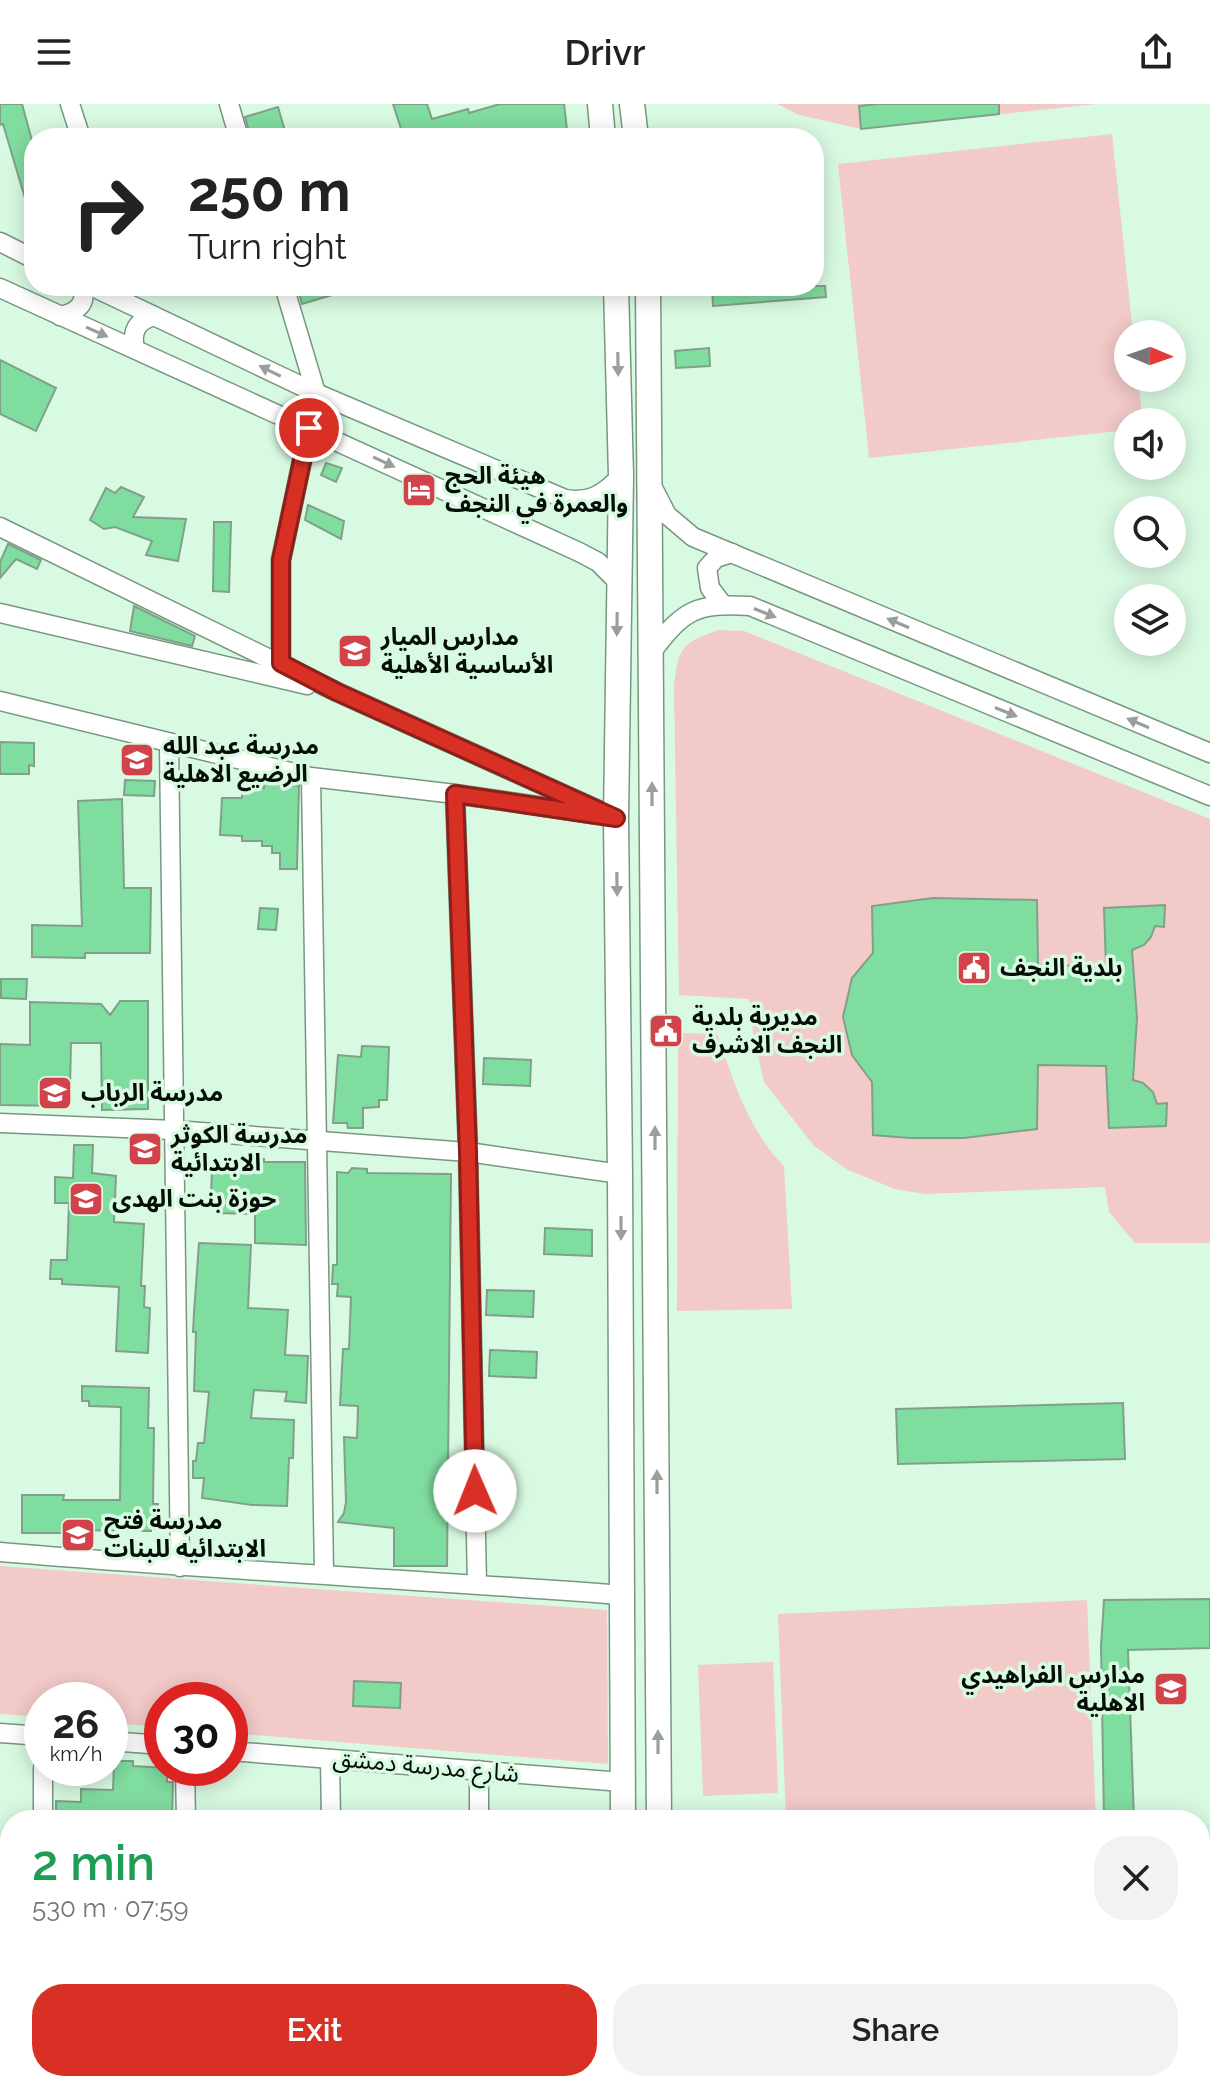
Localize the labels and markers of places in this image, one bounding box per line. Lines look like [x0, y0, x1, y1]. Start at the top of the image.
pin [275, 394, 343, 462]
place label: هيئة الحج والعمرة في النجف [445, 461, 628, 524]
hotel icon: هيئة الحج والعمرة في النجف [400, 471, 438, 509]
place label: مدارس الميار الأساسية الأهلية [380, 622, 553, 679]
school or university icon: مدارس الميار الأساسية الأهلية [336, 632, 374, 670]
place label: مدرسة عبد الله الرضيع الاهلية [163, 731, 319, 792]
school or university icon: مدرسة عبد الله الرضيع الاهلية [118, 741, 156, 779]
public building icon: بلدية النجف [955, 949, 993, 987]
place label: بلدية النجف [1000, 953, 1123, 982]
place label: مديرية بلدية النجف الاشرف [692, 1002, 842, 1059]
public building icon: مديرية بلدية النجف الاشرف [647, 1012, 685, 1050]
school or university icon: مدرسة الرباب [36, 1074, 74, 1112]
place label: مدرسة الرباب [81, 1078, 223, 1108]
place label: مدرسة الكوثر الابتدائية [170, 1120, 308, 1177]
school or university icon: مدرسة الكوثر الابتدائية [126, 1130, 164, 1168]
school or university icon: حوزة بنت الهدى [67, 1180, 105, 1218]
place label: حوزة بنت الهدى [112, 1184, 276, 1213]
place label: مدرسة فتح الابتدائيه للبنات [104, 1506, 266, 1563]
school or university icon: مدرسة فتح الابتدائيه للبنات [59, 1516, 97, 1554]
place label: مدارس الفراهيدي الاهلية [961, 1660, 1145, 1717]
school or university icon: مدارس الفراهيدي الاهلية [1152, 1670, 1190, 1708]

